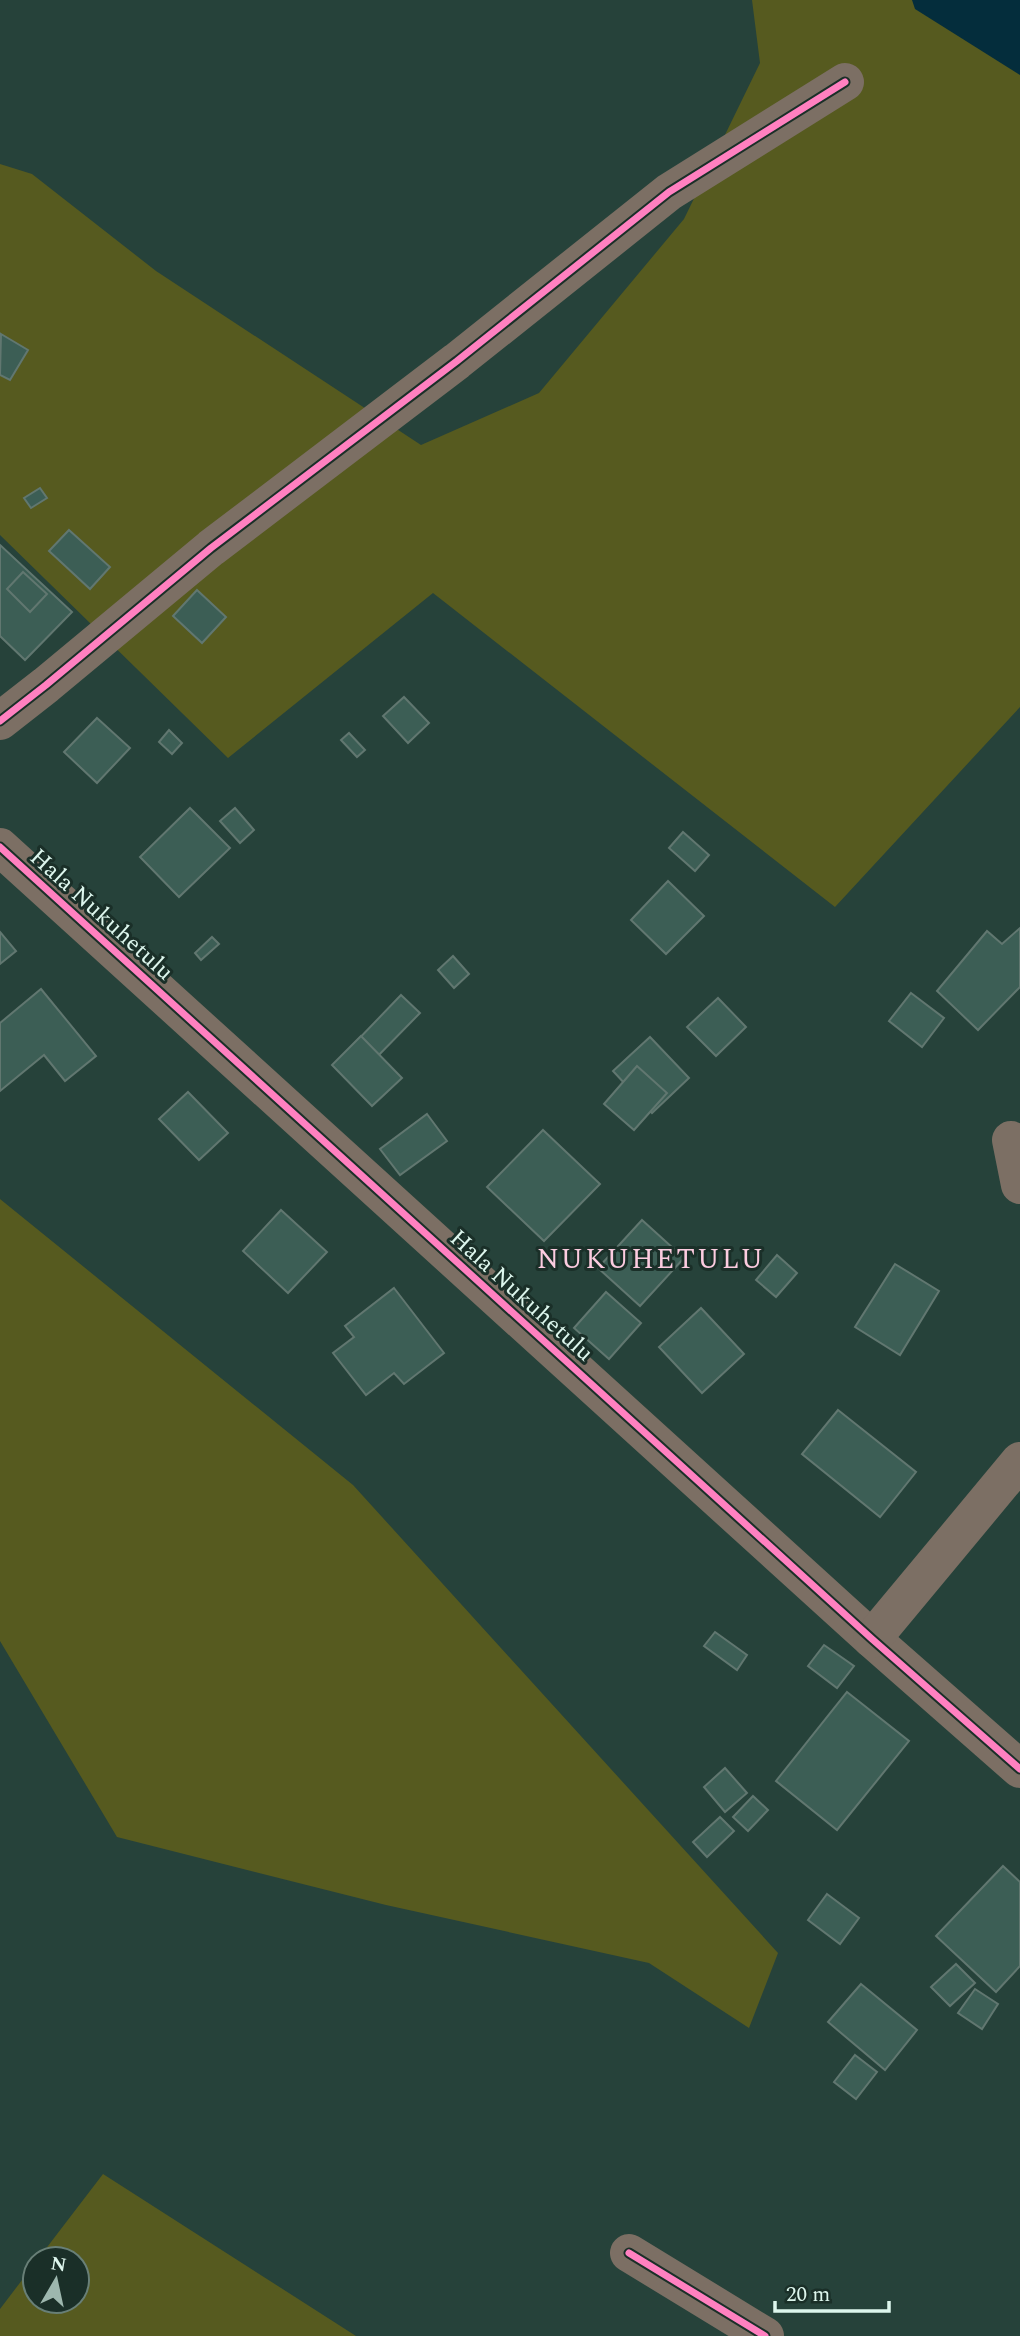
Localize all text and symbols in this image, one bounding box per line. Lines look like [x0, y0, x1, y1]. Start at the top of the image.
street label: Hala Nukuhetulu [21, 840, 181, 989]
street label: Hala Nukuhetulu [441, 1221, 601, 1370]
district label: NUKUHETULU [537, 1238, 765, 1281]
north arrow [21, 2245, 91, 2315]
text: N [48, 2249, 68, 2280]
scale bar [775, 2270, 889, 2314]
text: 20 m [786, 2279, 830, 2311]

